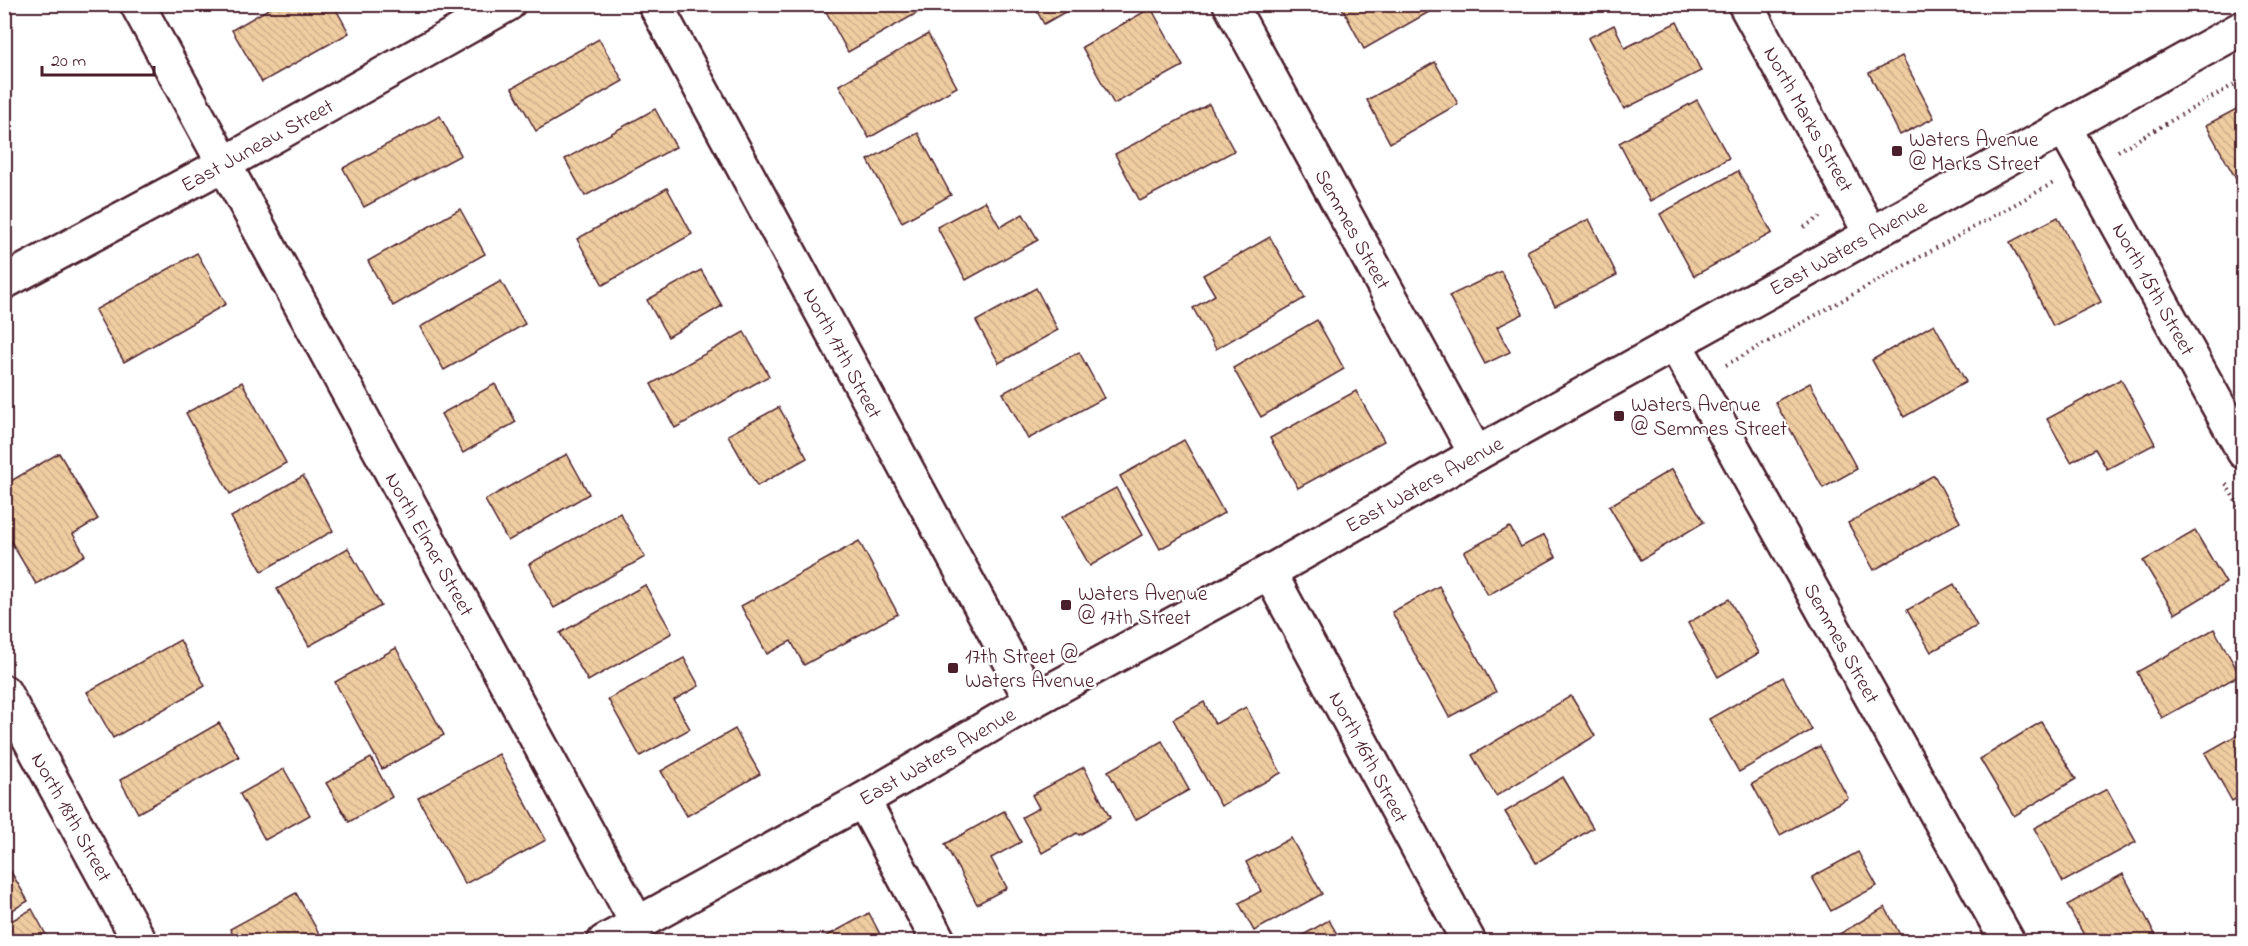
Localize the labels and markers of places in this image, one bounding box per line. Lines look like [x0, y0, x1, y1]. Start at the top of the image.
place label: Waters Avenue @ Marks Street [1909, 126, 2040, 180]
marker: Waters Avenue @ Marks Street [1890, 144, 1904, 158]
place label: Waters Avenue @ Semmes Street [1631, 391, 1787, 445]
marker: Waters Avenue @ Semmes Street [1612, 409, 1626, 423]
place label: Waters Avenue @ 17th Street [1078, 580, 1208, 634]
marker: Waters Avenue @ 17th Street [1059, 598, 1073, 612]
place label: 17th Street @ Waters Avenue [965, 643, 1095, 697]
marker: 17th Street @ Waters Avenue [946, 661, 960, 675]

